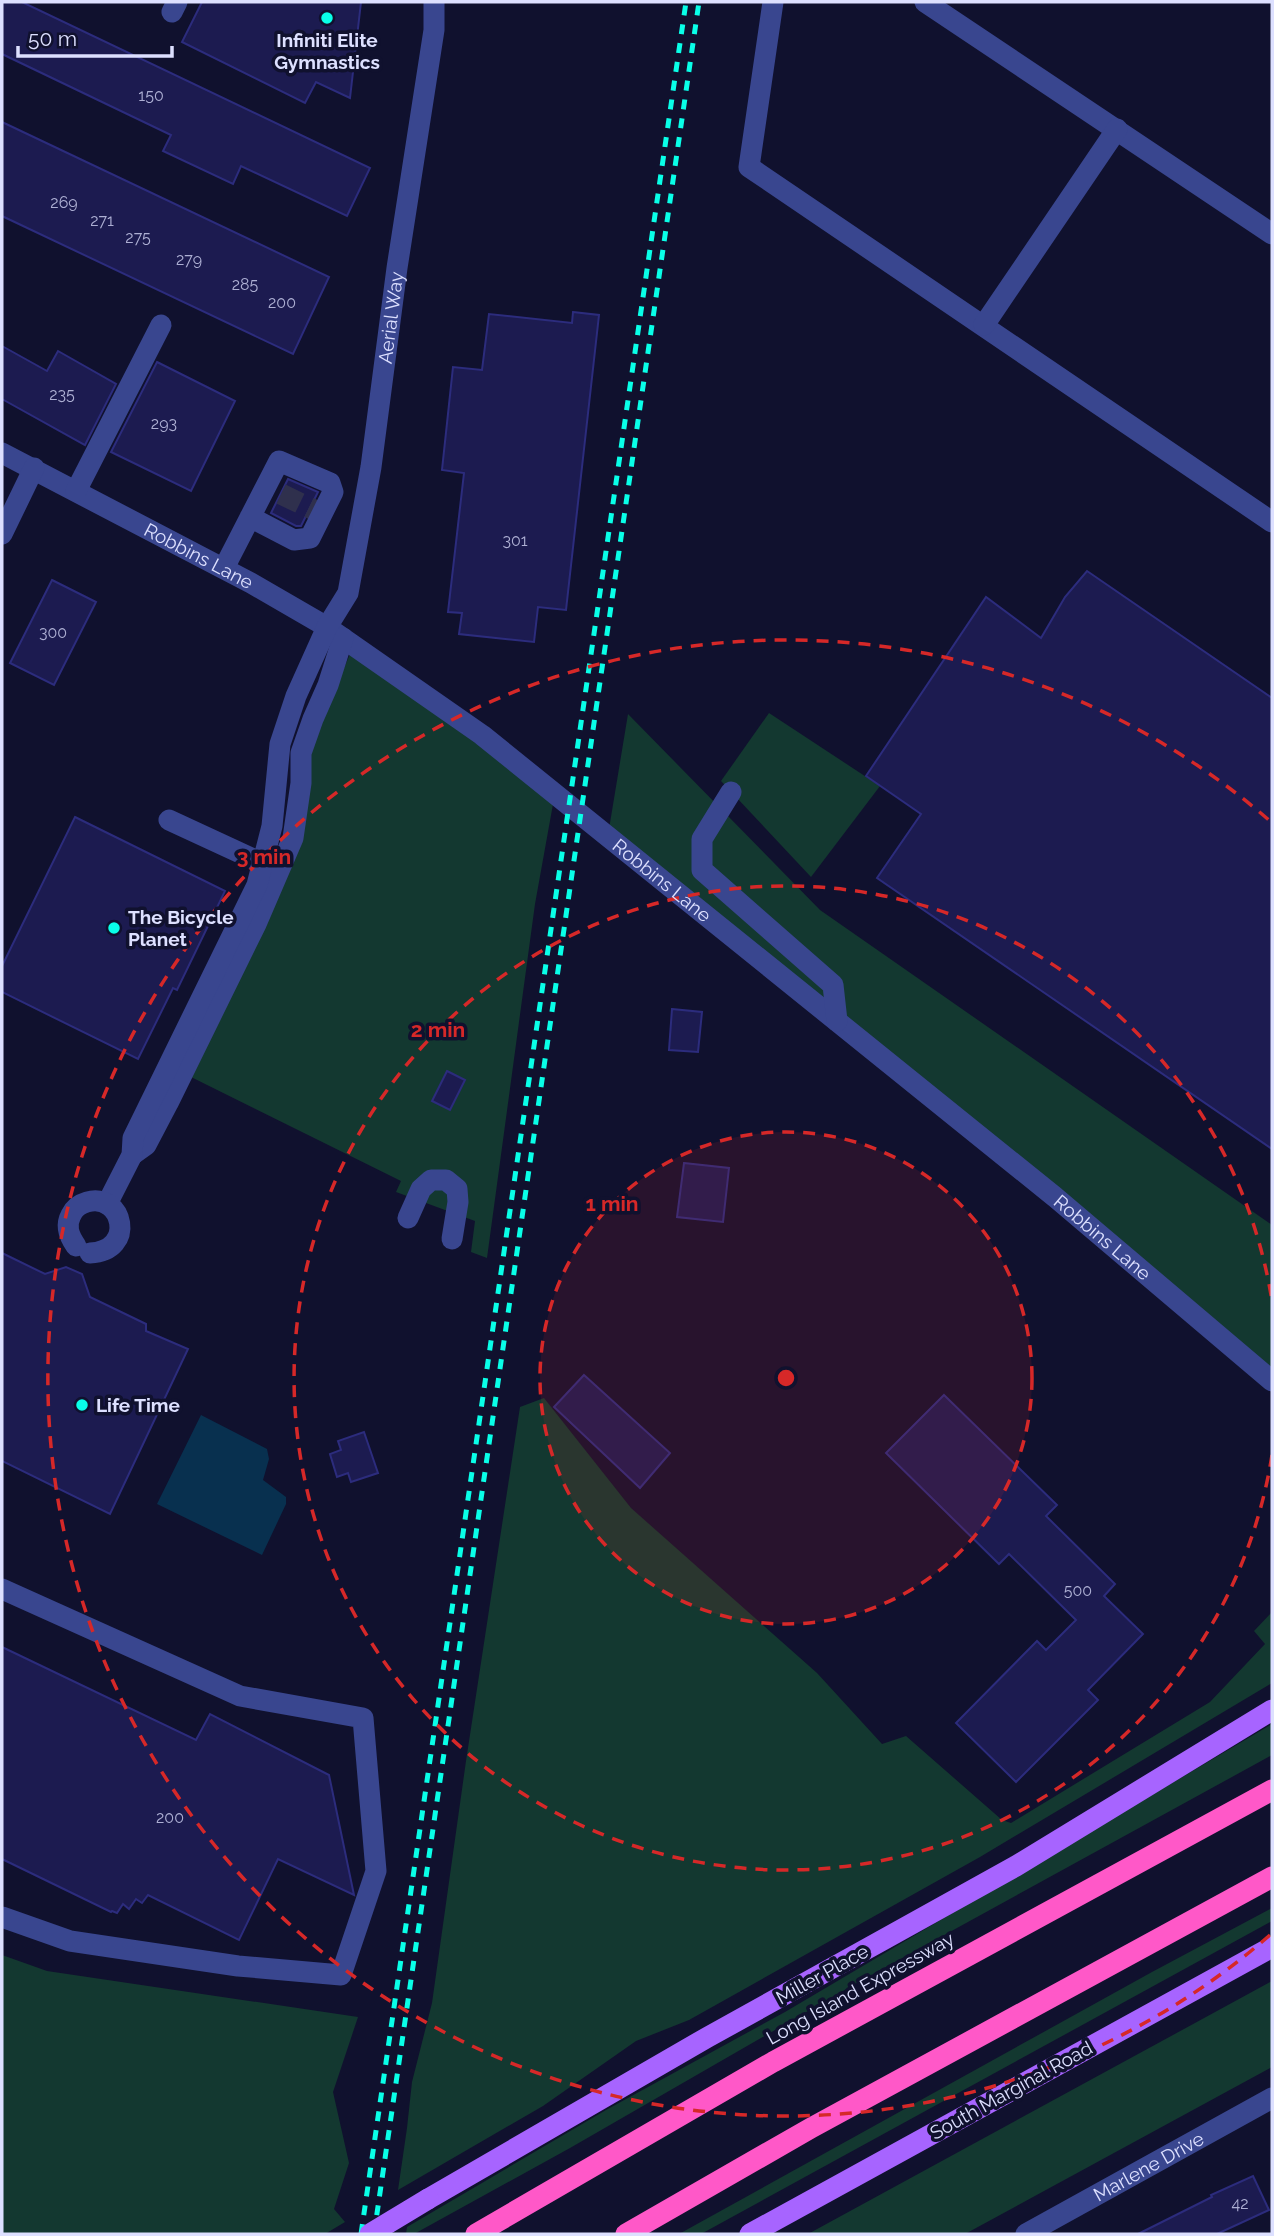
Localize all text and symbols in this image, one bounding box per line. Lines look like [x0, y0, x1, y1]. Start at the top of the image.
marker: Infiniti Elite Gymnastics [319, 10, 335, 26]
scale bar [18, 14, 172, 58]
text: 50 m [28, 26, 77, 51]
place label: Infiniti Elite Gymnastics [274, 29, 380, 73]
house number: 150 [138, 86, 164, 105]
house number: 269 [50, 193, 78, 212]
house number: 271 [90, 211, 114, 230]
house number: 275 [125, 228, 151, 247]
house number: 279 [176, 250, 202, 269]
street label: Aerial Way [374, 270, 407, 365]
house number: 285 [232, 275, 259, 294]
house number: 200 [268, 293, 296, 312]
house number: 235 [49, 385, 75, 404]
house number: 293 [151, 414, 177, 433]
street label: Robbins Lane [141, 518, 257, 593]
house number: 301 [502, 531, 528, 550]
house number: 300 [39, 623, 67, 642]
street label: Robbins Lane [609, 834, 716, 926]
text: 3 min [237, 844, 291, 869]
place label: The Bicycle Planet [128, 906, 234, 950]
marker: The Bicycle Planet [106, 920, 122, 936]
text: 2 min [411, 1017, 465, 1042]
street label: Robbins Lane [1050, 1190, 1155, 1284]
text: 1 min [585, 1191, 639, 1216]
centre of rings [774, 1366, 798, 1390]
place label: Life Time [96, 1394, 180, 1416]
marker: Life Time [74, 1397, 90, 1413]
house number: 500 [1064, 1581, 1092, 1600]
house number: 200 [156, 1808, 184, 1827]
street label: Long Island Expressway [762, 1927, 958, 2049]
street label: Miller Place [772, 1940, 872, 2008]
street label: South Marginal Road [926, 2036, 1096, 2144]
street label: Marlene Drive [1090, 2127, 1207, 2206]
house number: 42 [1231, 2194, 1249, 2213]

